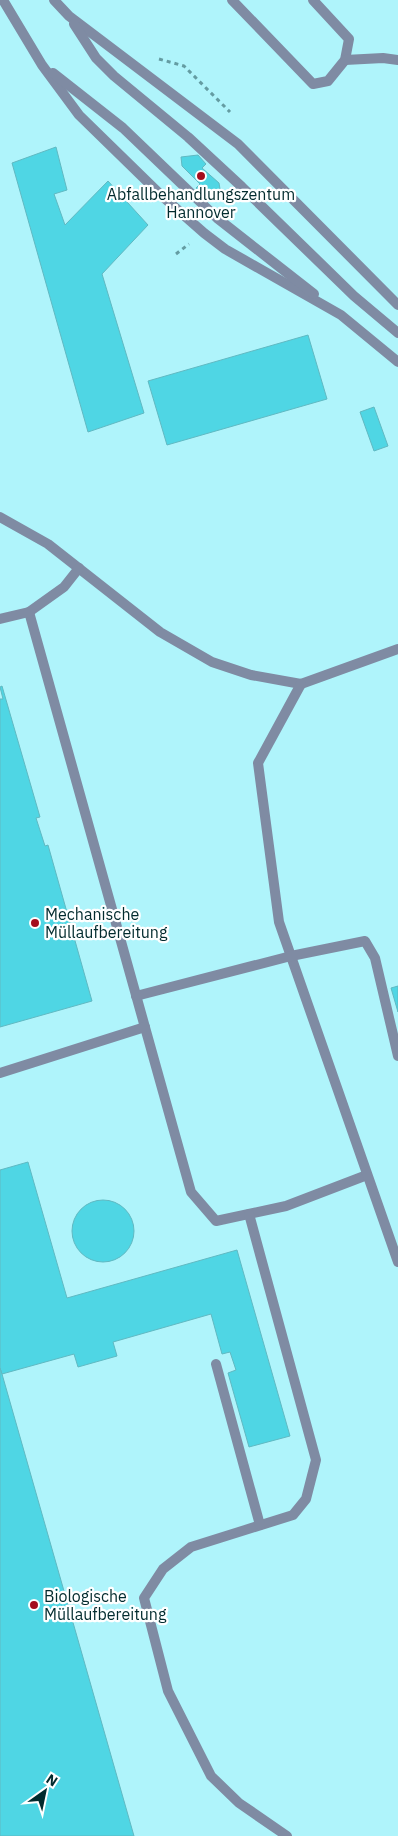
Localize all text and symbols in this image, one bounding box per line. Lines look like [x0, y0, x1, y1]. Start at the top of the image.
marker: Abfallbehandlungszentum Hannover [195, 170, 207, 182]
place label: Abfallbehandlungszentum Hannover [107, 184, 295, 222]
place label: Mechanische Müllaufbereitung [45, 904, 168, 942]
marker: Mechanische Müllaufbereitung [29, 917, 41, 929]
place label: Biologische Müllaufbereitung [44, 1586, 167, 1624]
marker: Biologische Müllaufbereitung [28, 1599, 40, 1611]
north arrow [20, 1766, 70, 1816]
text: N [43, 1770, 61, 1790]

